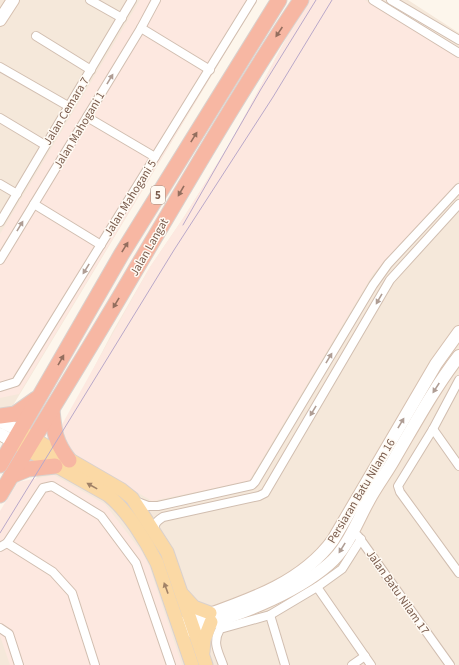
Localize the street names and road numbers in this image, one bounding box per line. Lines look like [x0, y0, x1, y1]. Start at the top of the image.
street label: Jalan Cemara 7 [39, 74, 94, 149]
street label: Jalan Mahogani 1 [50, 88, 109, 172]
street label: Jalan Mahogani 5 [100, 157, 161, 240]
road number: 5 [151, 186, 165, 204]
street label: Jalan Langat [126, 215, 173, 279]
street label: Persiaran Batu Nilam 16 [323, 436, 400, 547]
street label: Jalan Batu Nilam 17 [362, 546, 433, 638]

